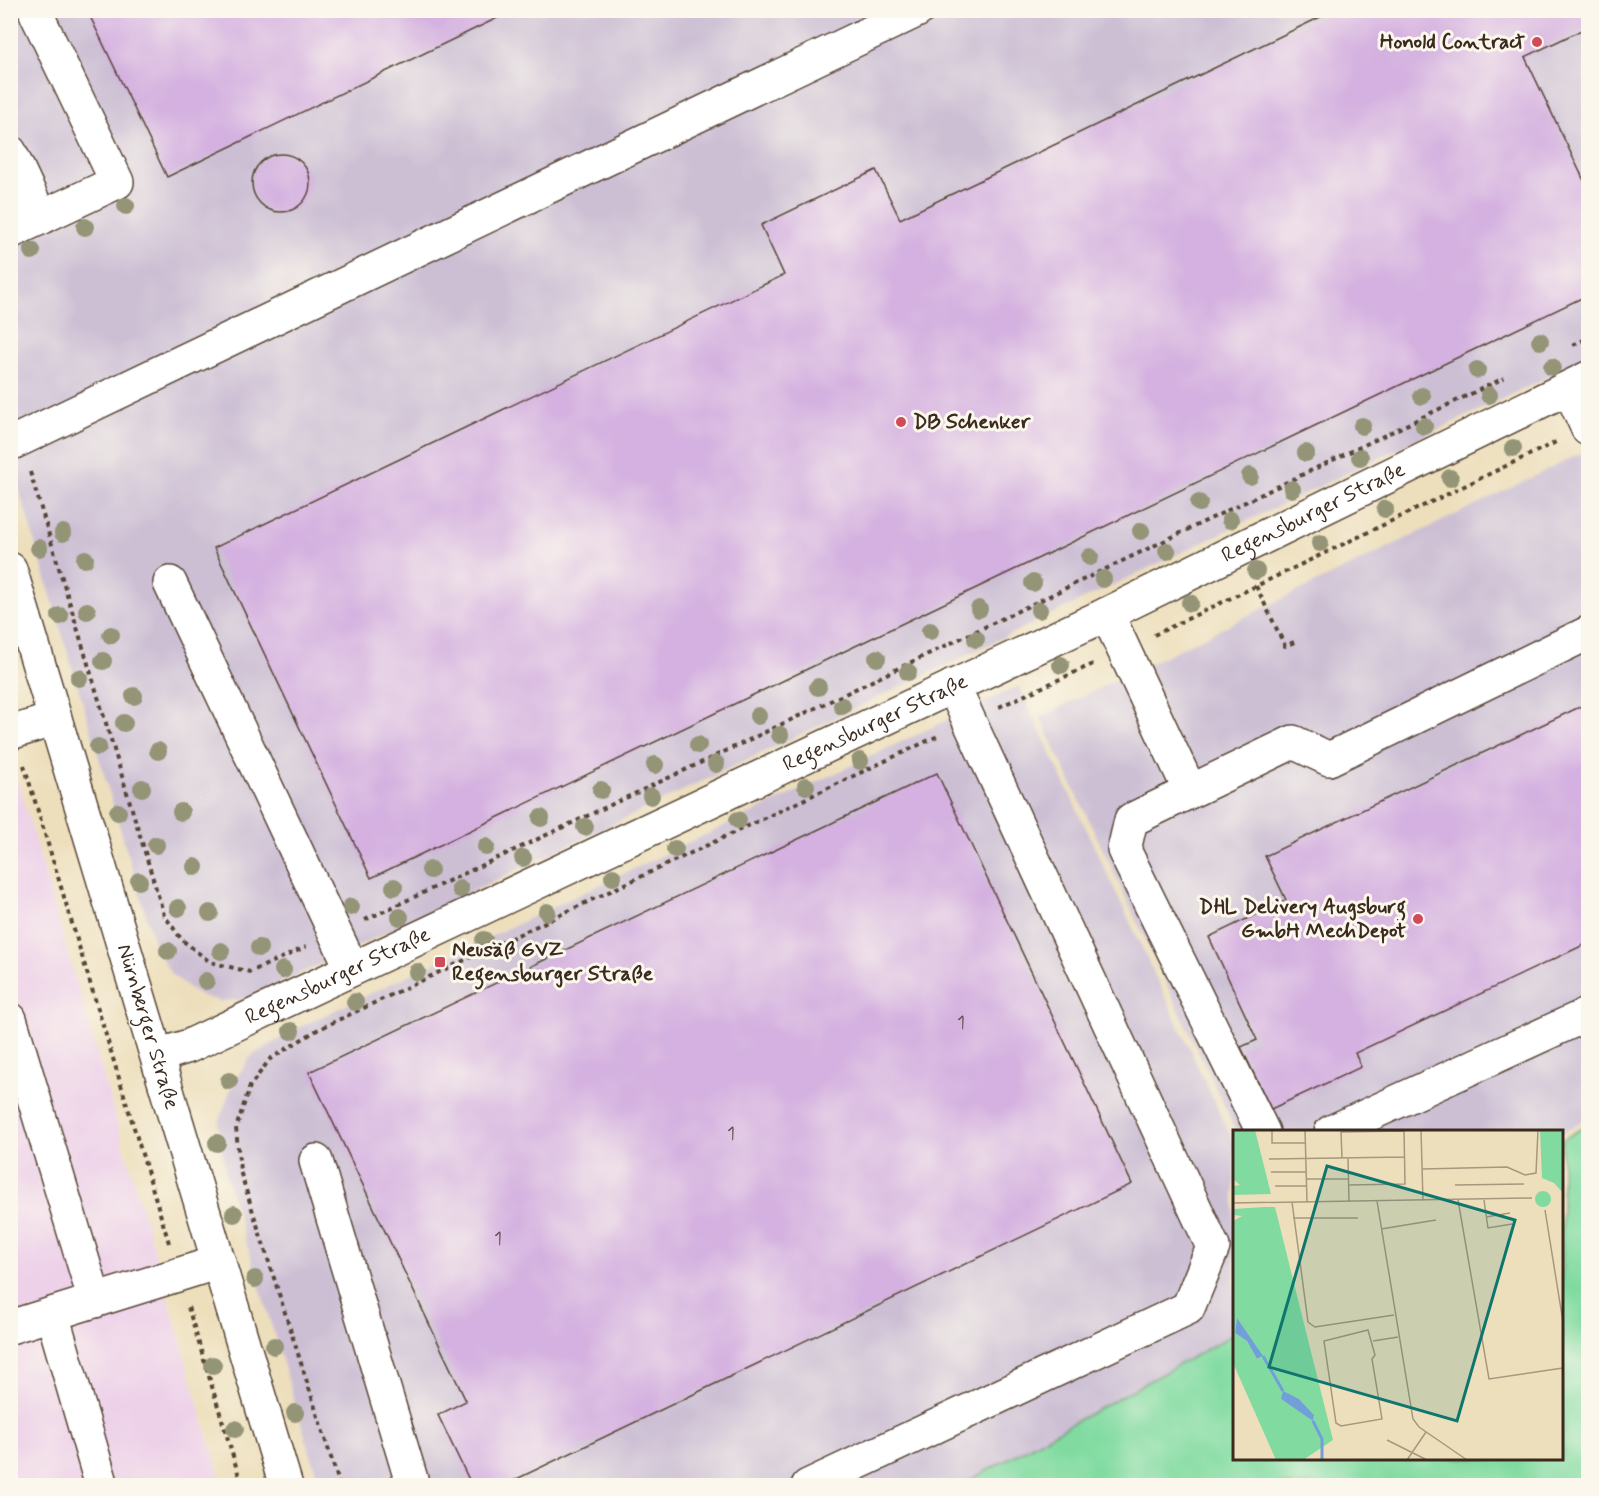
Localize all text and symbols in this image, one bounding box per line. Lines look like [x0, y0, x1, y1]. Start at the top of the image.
place label: Honold Contract [1380, 28, 1525, 56]
marker: Honold Contract [1530, 35, 1544, 49]
place label: DB Schenker [913, 408, 1032, 436]
marker: DB Schenker [894, 415, 908, 429]
street label: Regensburger Straße [1217, 456, 1410, 570]
street label: Regensburger Straße [778, 668, 972, 779]
place label: DHL Delivery Augsburg GmbH MechDepot [1199, 893, 1406, 945]
marker: DHL Delivery Augsburg GmbH MechDepot [1411, 912, 1425, 926]
street label: Regensburger Straße [241, 920, 435, 1032]
place label: Neusäß GVZ Regensburger Straße [452, 936, 654, 990]
street label: Nürnberger Straße [110, 941, 186, 1113]
marker: Neusäß GVZ Regensburger Straße [433, 955, 447, 969]
house number: 1 [957, 1011, 965, 1035]
house number: 1 [727, 1122, 735, 1146]
inset map [1233, 1130, 1563, 1460]
house number: 1 [494, 1227, 502, 1251]

